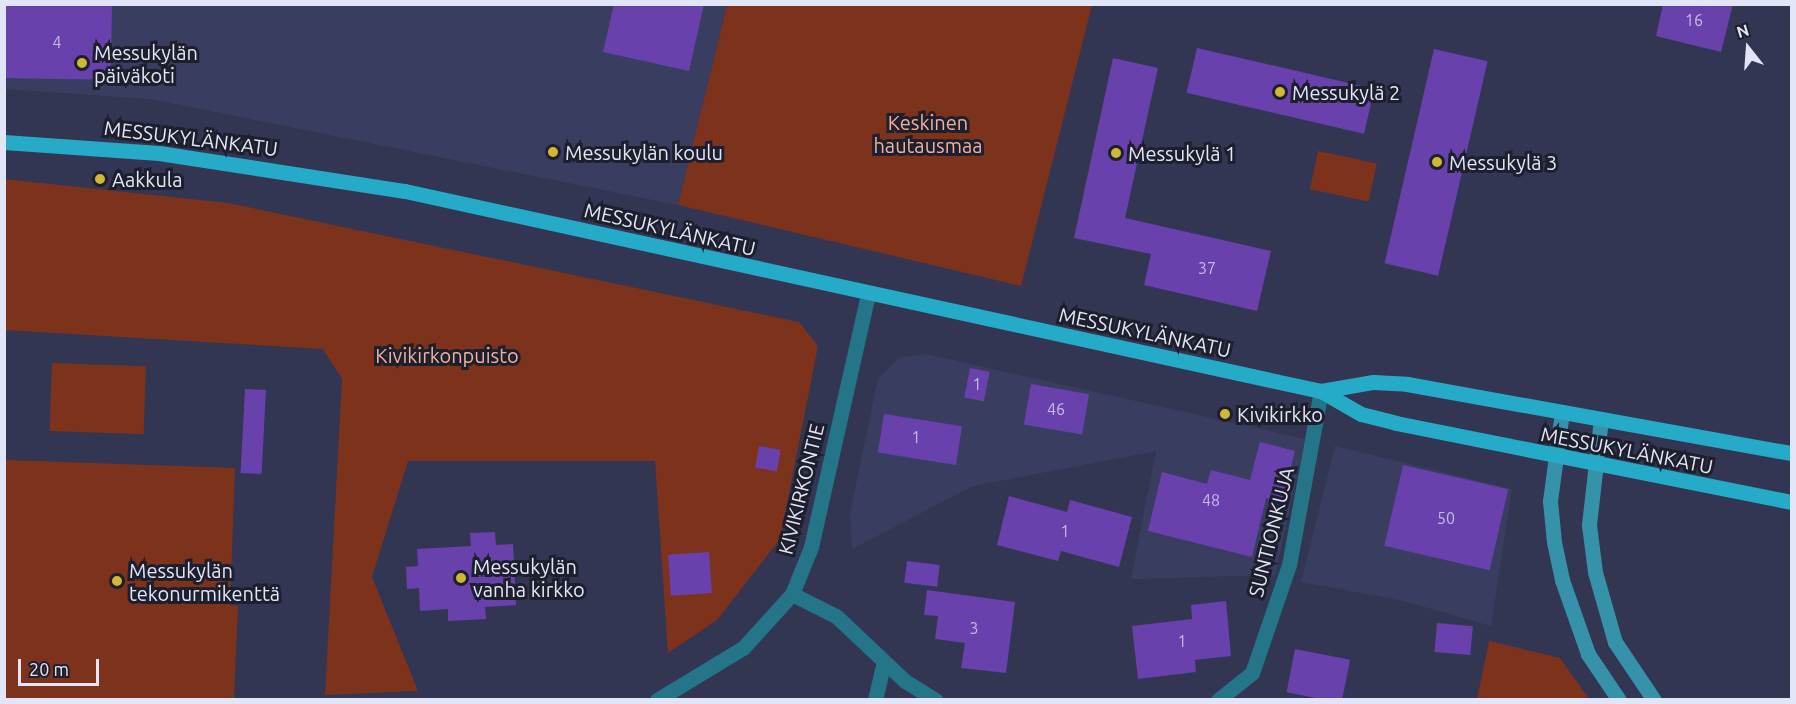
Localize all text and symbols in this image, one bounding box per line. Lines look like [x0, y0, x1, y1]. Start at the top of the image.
house number: 16 [1685, 10, 1703, 30]
north arrow [1718, 18, 1778, 78]
text: N [1734, 20, 1751, 41]
house number: 4 [52, 32, 62, 52]
place label: Messukylän päiväkoti [94, 40, 198, 87]
marker: Messukylän päiväkoti [75, 56, 89, 70]
place label: Messukylä 2 [1292, 80, 1400, 104]
marker: Messukylä 2 [1273, 85, 1287, 99]
park label: Keskinen hautausmaa [873, 110, 983, 157]
street label: MESSUKYLÄNKATU [103, 115, 279, 161]
place label: Messukylän koulu [565, 140, 723, 164]
place label: Messukylä 1 [1128, 141, 1236, 165]
marker: Messukylän koulu [546, 145, 560, 159]
marker: Messukylä 1 [1109, 146, 1123, 160]
place label: Messukylä 3 [1449, 150, 1557, 174]
marker: Messukylä 3 [1430, 155, 1444, 169]
place label: Aakkula [112, 167, 182, 191]
marker: Aakkula [93, 172, 107, 186]
street label: MESSUKYLÄNKATU [582, 198, 758, 260]
house number: 37 [1198, 258, 1216, 278]
street label: MESSUKYLÄNKATU [1057, 302, 1233, 362]
park label: Kivikirkonpuisto [375, 343, 519, 367]
house number: 1 [972, 374, 982, 394]
house number: 46 [1047, 399, 1065, 419]
place label: Kivikirkko [1237, 402, 1323, 426]
marker: Kivikirkko [1218, 407, 1232, 421]
street label: KIVIKIRKONTIE [773, 421, 829, 557]
street label: MESSUKYLÄNKATU [1539, 422, 1715, 478]
house number: 1 [911, 427, 921, 447]
street label: SUNTIONKUJA [1243, 465, 1299, 599]
house number: 48 [1202, 490, 1220, 510]
house number: 50 [1437, 508, 1455, 528]
house number: 1 [1060, 521, 1070, 541]
place label: Messukylän vanha kirkko [473, 554, 585, 601]
place label: Messukylän tekonurmikenttä [129, 558, 280, 605]
marker: Messukylän vanha kirkko [454, 571, 468, 585]
marker: Messukylän tekonurmikenttä [110, 574, 124, 588]
house number: 3 [969, 618, 979, 638]
house number: 1 [1177, 631, 1187, 651]
scale bar [21, 647, 102, 685]
text: 20 m [29, 659, 69, 679]

